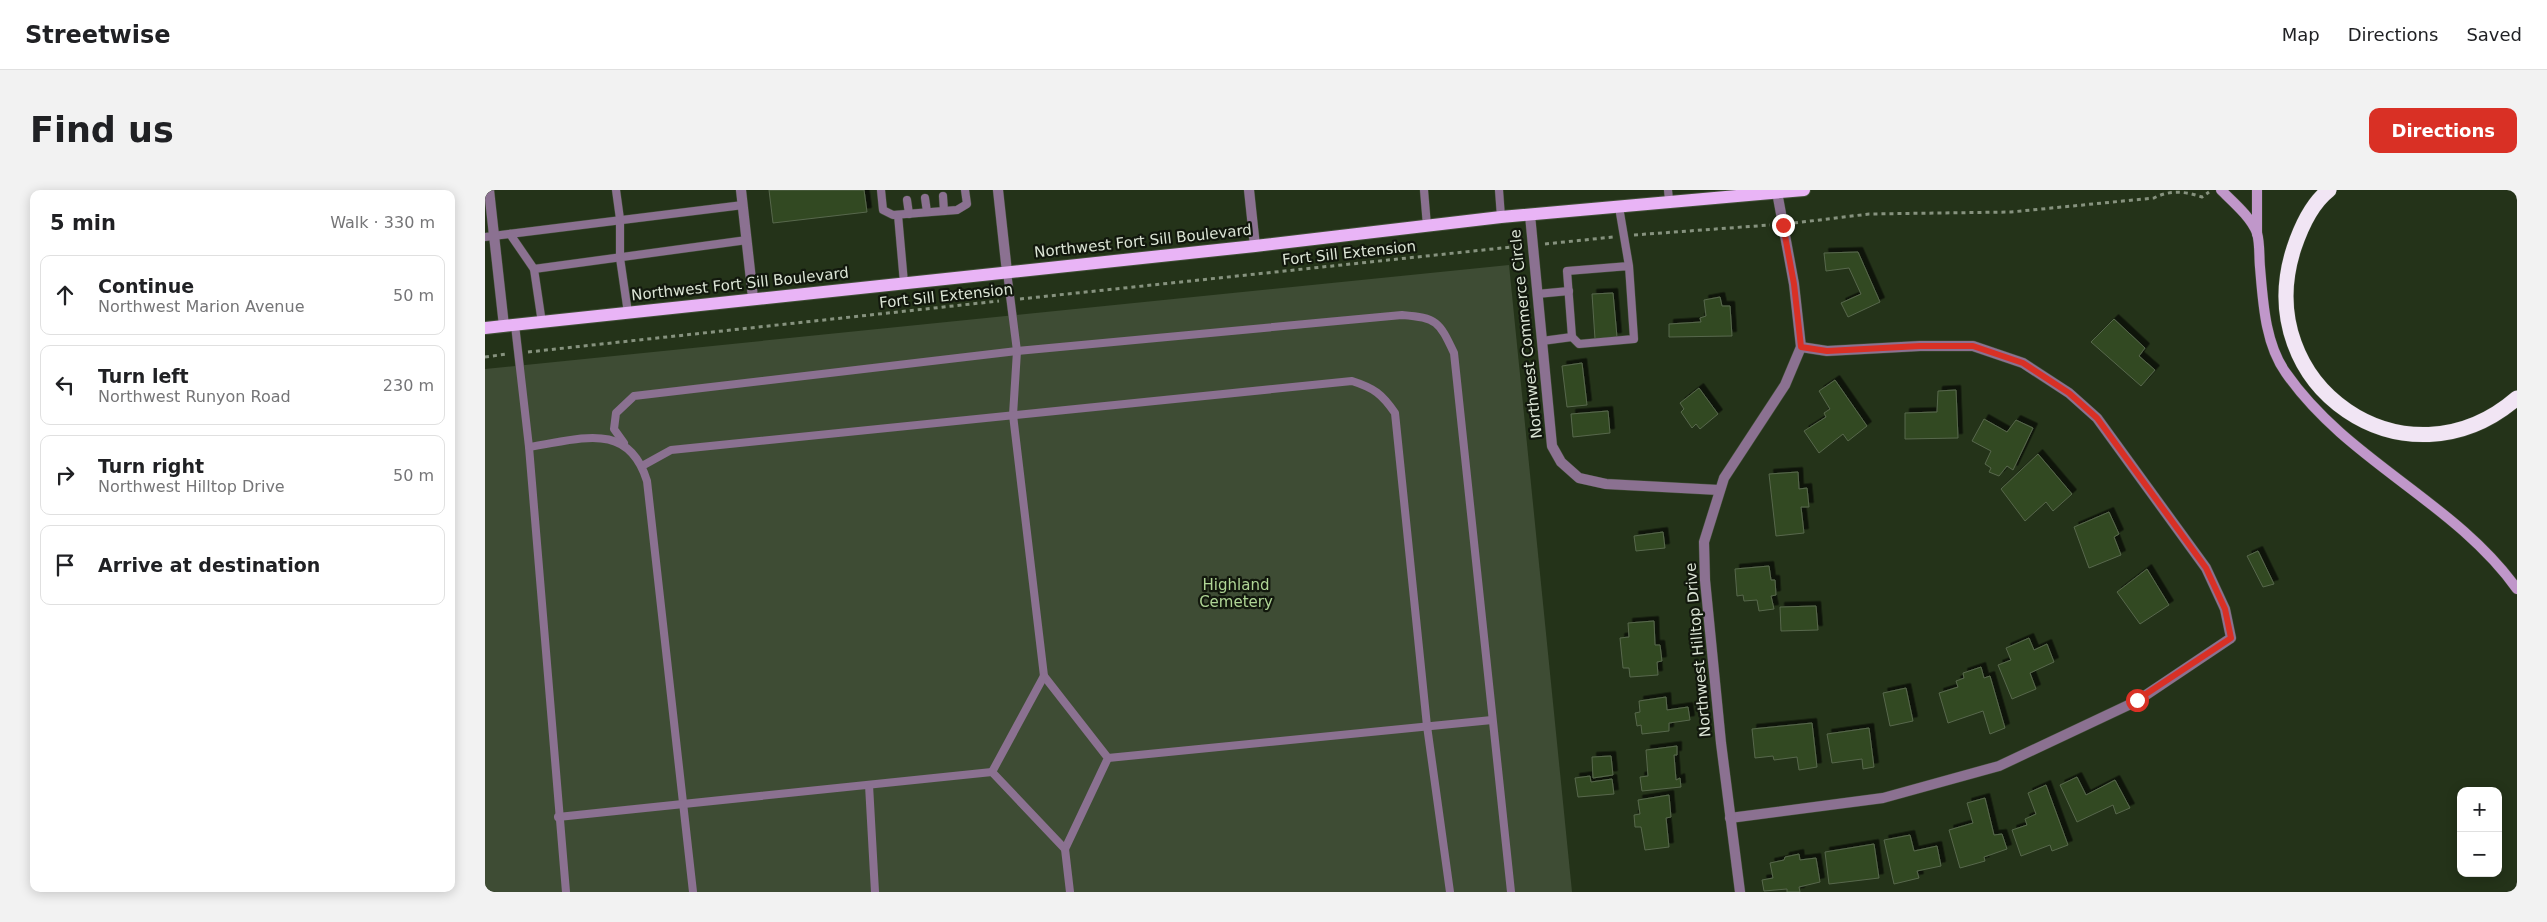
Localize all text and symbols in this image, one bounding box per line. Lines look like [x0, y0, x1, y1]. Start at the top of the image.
text: Streetwise [25, 21, 171, 49]
text: Map [2282, 24, 2320, 45]
text: Directions [2348, 24, 2438, 45]
text: Saved [2466, 24, 2522, 45]
button: Directions [2369, 108, 2517, 153]
text: Find us [30, 110, 174, 150]
text: 5 min [50, 211, 116, 235]
text: Walk · 330 m [330, 213, 435, 232]
route end [1772, 214, 1795, 237]
street label: Northwest Fort Sill Boulevard [1033, 221, 1253, 261]
street label: Northwest Commerce Circle [1506, 229, 1546, 439]
street label: Fort Sill Extension [1281, 237, 1417, 269]
street label: Northwest Fort Sill Boulevard [630, 264, 850, 304]
text: Continue [98, 275, 194, 297]
street label: Fort Sill Extension [878, 280, 1014, 312]
icon: ahead [51, 281, 79, 309]
text: 50 m [393, 286, 434, 305]
text: Northwest Marion Avenue [98, 297, 304, 316]
text: Turn left [98, 365, 189, 387]
icon: left [51, 371, 79, 399]
text: 230 m [383, 376, 434, 395]
text: Northwest Runyon Road [98, 387, 291, 406]
text: Turn right [98, 455, 204, 477]
icon: right [51, 461, 79, 489]
text: 50 m [393, 466, 434, 485]
text: Northwest Hilltop Drive [98, 477, 285, 496]
icon: arrive [51, 551, 79, 579]
text: Arrive at destination [98, 554, 320, 576]
street label: Northwest Hilltop Drive [1681, 562, 1715, 738]
park label: Highland Cemetery [1199, 576, 1273, 611]
route start [2126, 689, 2149, 712]
map controls [2457, 787, 2502, 877]
button: + [2457, 787, 2502, 832]
button: − [2457, 832, 2502, 877]

